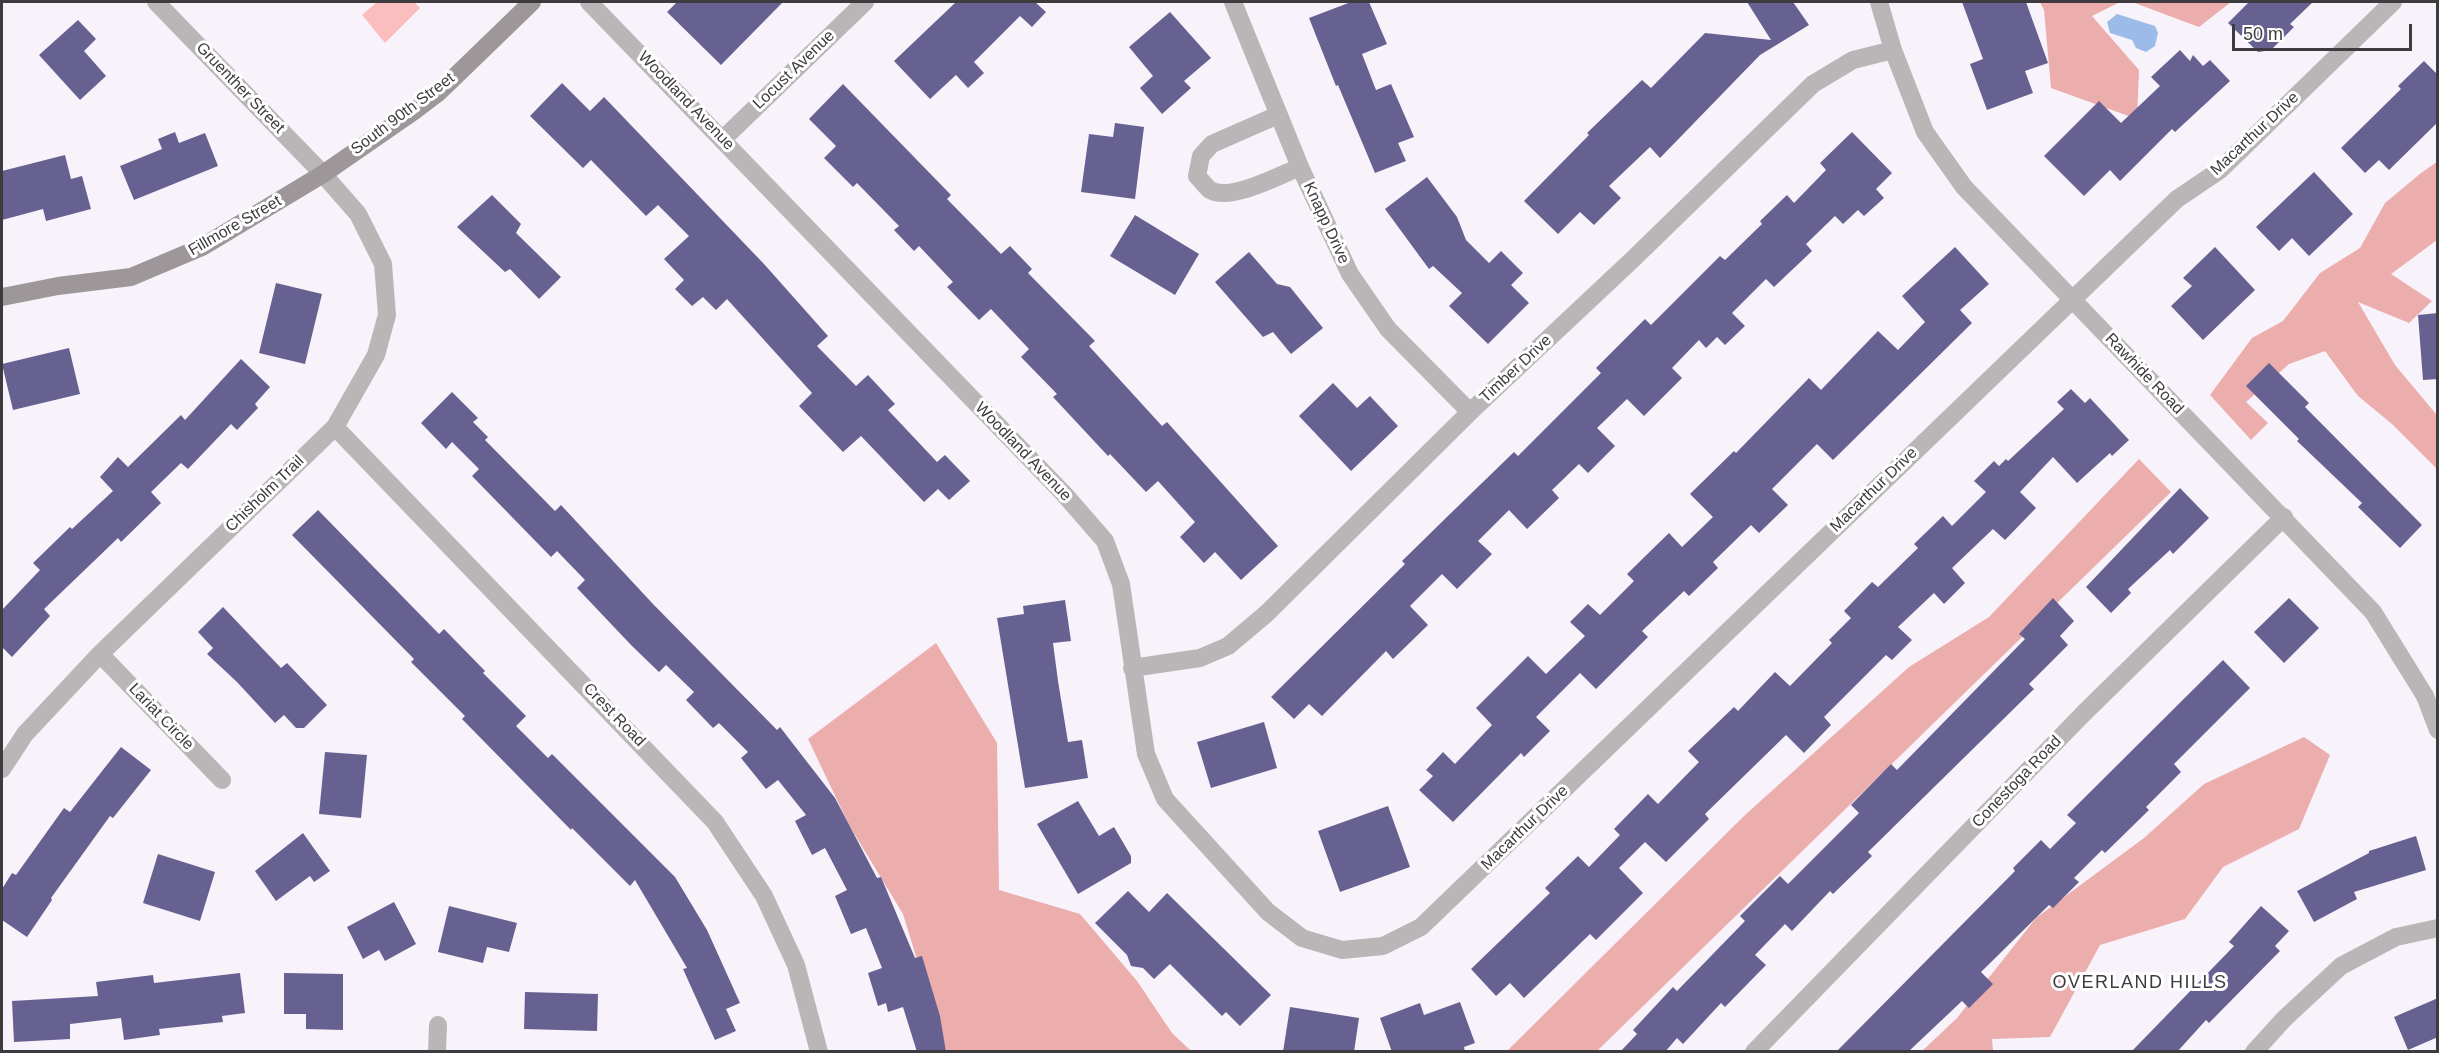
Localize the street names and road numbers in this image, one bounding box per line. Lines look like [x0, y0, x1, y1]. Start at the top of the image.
street label: Locust Avenue [749, 26, 839, 114]
street label: Gruenther Street [192, 38, 288, 138]
street label: Woodland Avenue [634, 48, 738, 154]
street label: South 90th Street [347, 69, 459, 159]
street label: Macarthur Drive [2207, 88, 2303, 180]
street label: Knapp Drive [1299, 179, 1353, 267]
street label: Fillmore Street [185, 192, 285, 260]
street label: Rawhide Road [2101, 330, 2187, 418]
street label: Timber Drive [1476, 331, 1556, 407]
street label: Woodland Avenue [971, 399, 1075, 505]
street label: Macarthur Drive [1826, 444, 1922, 536]
street label: Chisholm Trail [222, 452, 308, 536]
street label: Crest Road [579, 679, 649, 751]
street label: Lariat Circle [124, 680, 198, 754]
street label: Conestoga Road [1968, 732, 2066, 832]
street label: Macarthur Drive [1477, 782, 1573, 874]

